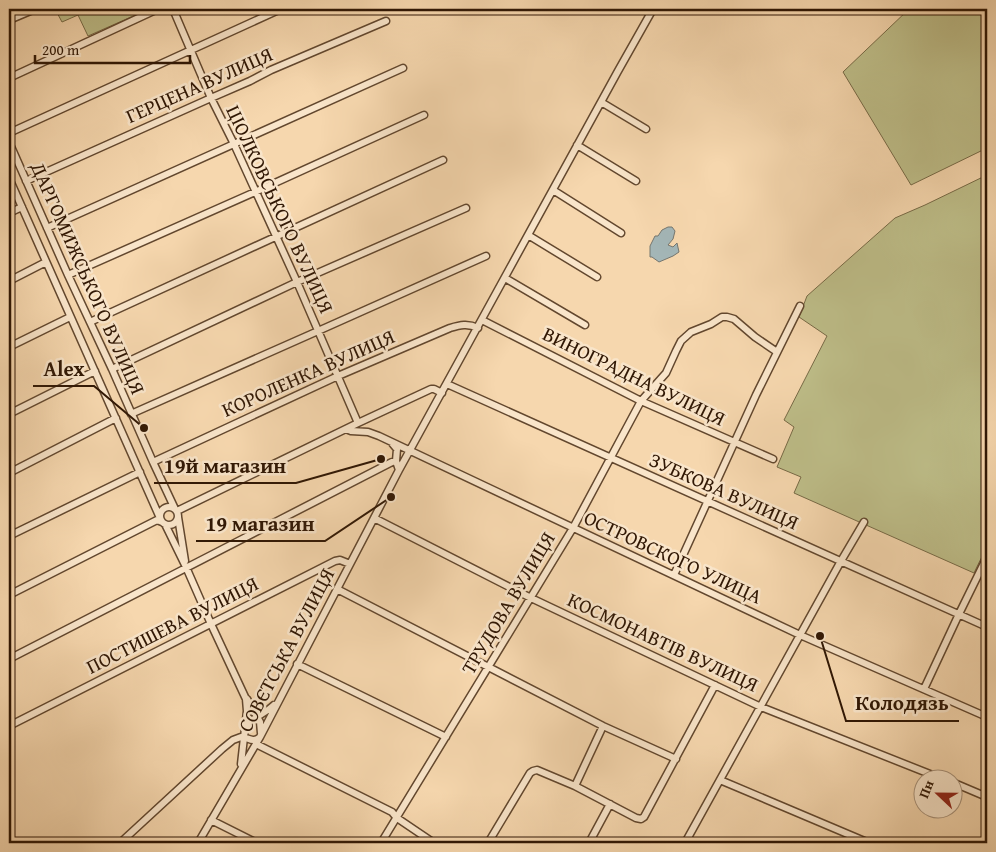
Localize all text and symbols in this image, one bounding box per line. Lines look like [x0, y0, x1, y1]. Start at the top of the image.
scale bar [35, 32, 190, 64]
text: 200 m [42, 39, 80, 60]
street label: ГЕРЦЕНА ВУЛИЦЯ [121, 39, 277, 130]
street label: ЦІОЛКОВСЬКОГО ВУЛИЦЯ [219, 100, 342, 318]
street label: ДАРГОМИЖСЬКОГО ВУЛИЦЯ [24, 156, 153, 399]
street label: ВИНОГРАДНА ВУЛИЦЯ [538, 319, 731, 432]
street label: КОРОЛЕНКА ВУЛИЦЯ [217, 321, 399, 424]
callout: Alex [33, 350, 94, 386]
text: Alex [43, 353, 85, 384]
street label: ЗУБКОВА ВУЛИЦЯ [645, 445, 804, 537]
callout: 19й магазин [154, 447, 296, 483]
text: 19й магазин [164, 450, 286, 481]
street label: ОСТРОВСКОГО УЛИЦА [579, 503, 767, 611]
callout: 19 магазин [196, 505, 325, 541]
text: 19 магазин [205, 508, 315, 539]
street label: ТРУДОВА ВУЛИЦЯ [454, 526, 562, 679]
street label: СОВЄТСЬКА ВУЛИЦЯ [230, 563, 341, 737]
street label: ПОСТИШЕВА ВУЛИЦЯ [81, 568, 263, 681]
street label: КОСМОНАВТІВ ВУЛИЦЯ [563, 585, 764, 699]
callout: Колодязь [846, 685, 959, 721]
text: Колодязь [855, 687, 949, 718]
north arrow [914, 770, 964, 820]
text: Пн [913, 777, 939, 801]

